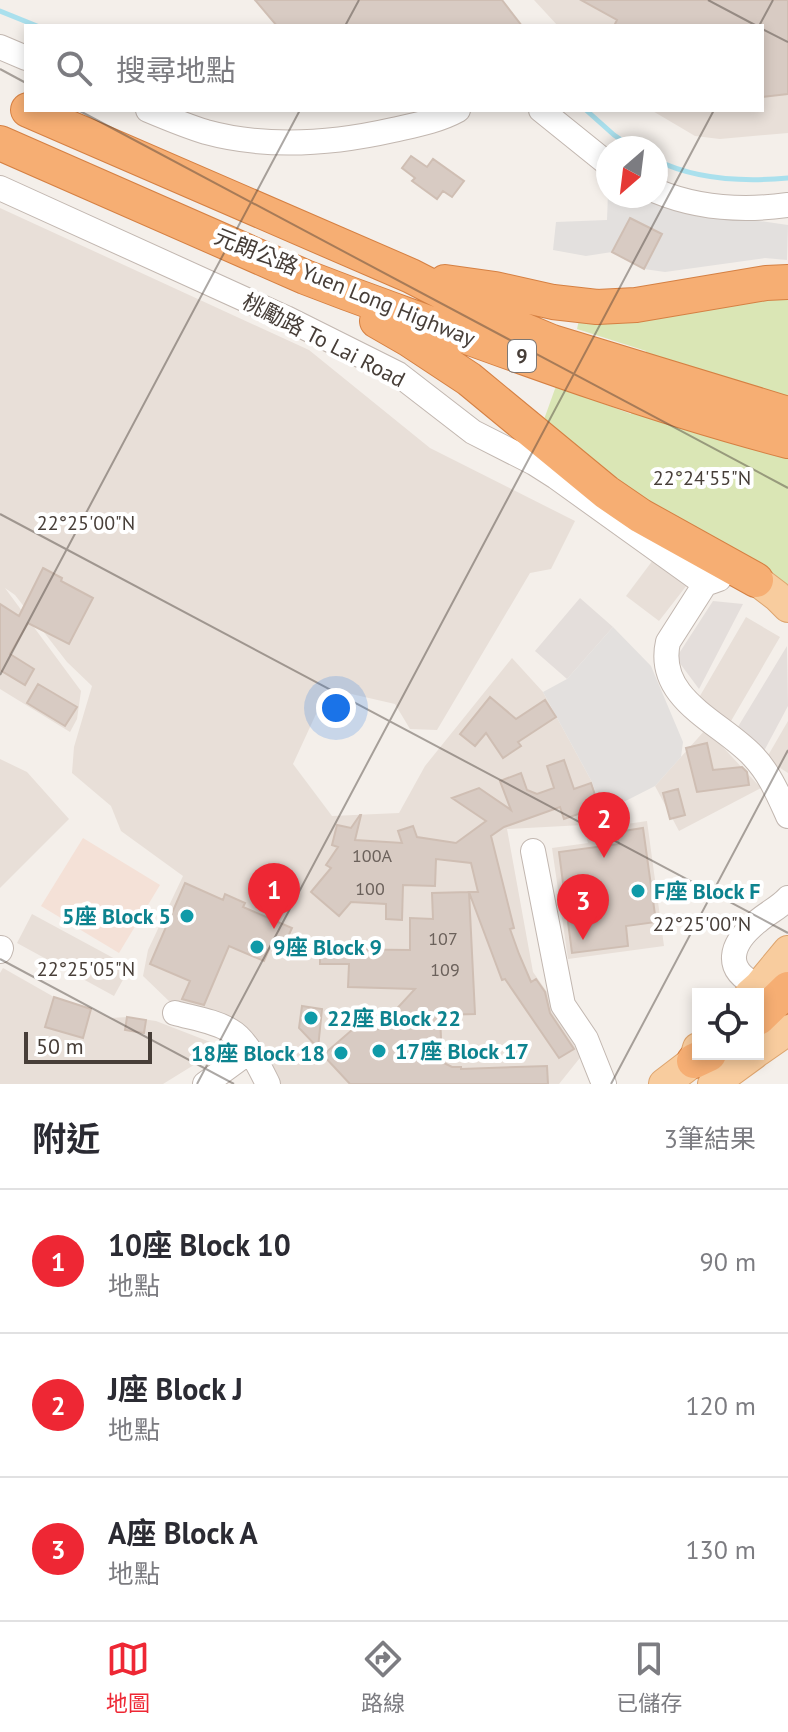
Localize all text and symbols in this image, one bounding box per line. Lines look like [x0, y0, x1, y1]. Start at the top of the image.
search box [24, 24, 764, 112]
icon: search [52, 46, 96, 90]
text: 搜尋地點 [116, 50, 236, 89]
north arrow [596, 136, 668, 208]
street label: 元朗公路 Yuen Long Highway [210, 222, 480, 353]
street label: 桃勵路 To Lai Road [238, 287, 410, 393]
road number: 9 [508, 340, 536, 372]
text: 22°24'55"N [653, 465, 751, 491]
text: 22°25'00"N [37, 510, 135, 536]
your location [316, 688, 356, 728]
pin: 2 [578, 792, 630, 858]
house number: 100A [352, 844, 392, 867]
pin: 1 [248, 863, 300, 929]
pin: 3 [557, 874, 609, 940]
house number: 100 [355, 877, 385, 900]
place label: F座 Block F [654, 877, 760, 905]
marker: F座 Block F [629, 882, 647, 900]
place label: 5座 Block 5 [62, 902, 171, 930]
marker: 5座 Block 5 [178, 907, 196, 925]
text: 22°25'00"N [653, 911, 751, 937]
house number: 107 [428, 927, 458, 950]
place label: 9座 Block 9 [273, 933, 382, 961]
marker: 9座 Block 9 [248, 938, 266, 956]
text: 22°25'05"N [37, 956, 135, 982]
house number: 109 [430, 958, 460, 981]
map controls [692, 988, 764, 1060]
button: locate [692, 988, 764, 1060]
place label: 22座 Block 22 [327, 1004, 461, 1032]
marker: 22座 Block 22 [302, 1009, 320, 1027]
scale bar [24, 1028, 152, 1064]
text: 50 m [36, 1032, 84, 1060]
place label: 17座 Block 17 [395, 1037, 529, 1065]
place label: 18座 Block 18 [191, 1039, 325, 1067]
marker: 17座 Block 17 [370, 1042, 388, 1060]
marker: 18座 Block 18 [332, 1044, 350, 1062]
text: 附近 [32, 1116, 100, 1160]
text: 3筆結果 [664, 1122, 756, 1155]
text: 10座 Block 10 [108, 1225, 291, 1264]
text: 1 [51, 1245, 65, 1278]
text: 90 m [700, 1245, 756, 1278]
text: 地點 [108, 1269, 160, 1302]
text: J座 Block J [108, 1369, 243, 1408]
text: 2 [51, 1389, 65, 1422]
text: 120 m [685, 1389, 756, 1422]
text: 地點 [108, 1413, 160, 1446]
text: A座 Block A [108, 1513, 258, 1552]
text: 3 [51, 1533, 65, 1566]
text: 130 m [685, 1533, 756, 1566]
text: 地點 [108, 1557, 160, 1590]
tab: 地圖 [106, 1637, 150, 1717]
tab: 路線 [361, 1637, 405, 1717]
tab: 已儲存 [616, 1637, 682, 1717]

